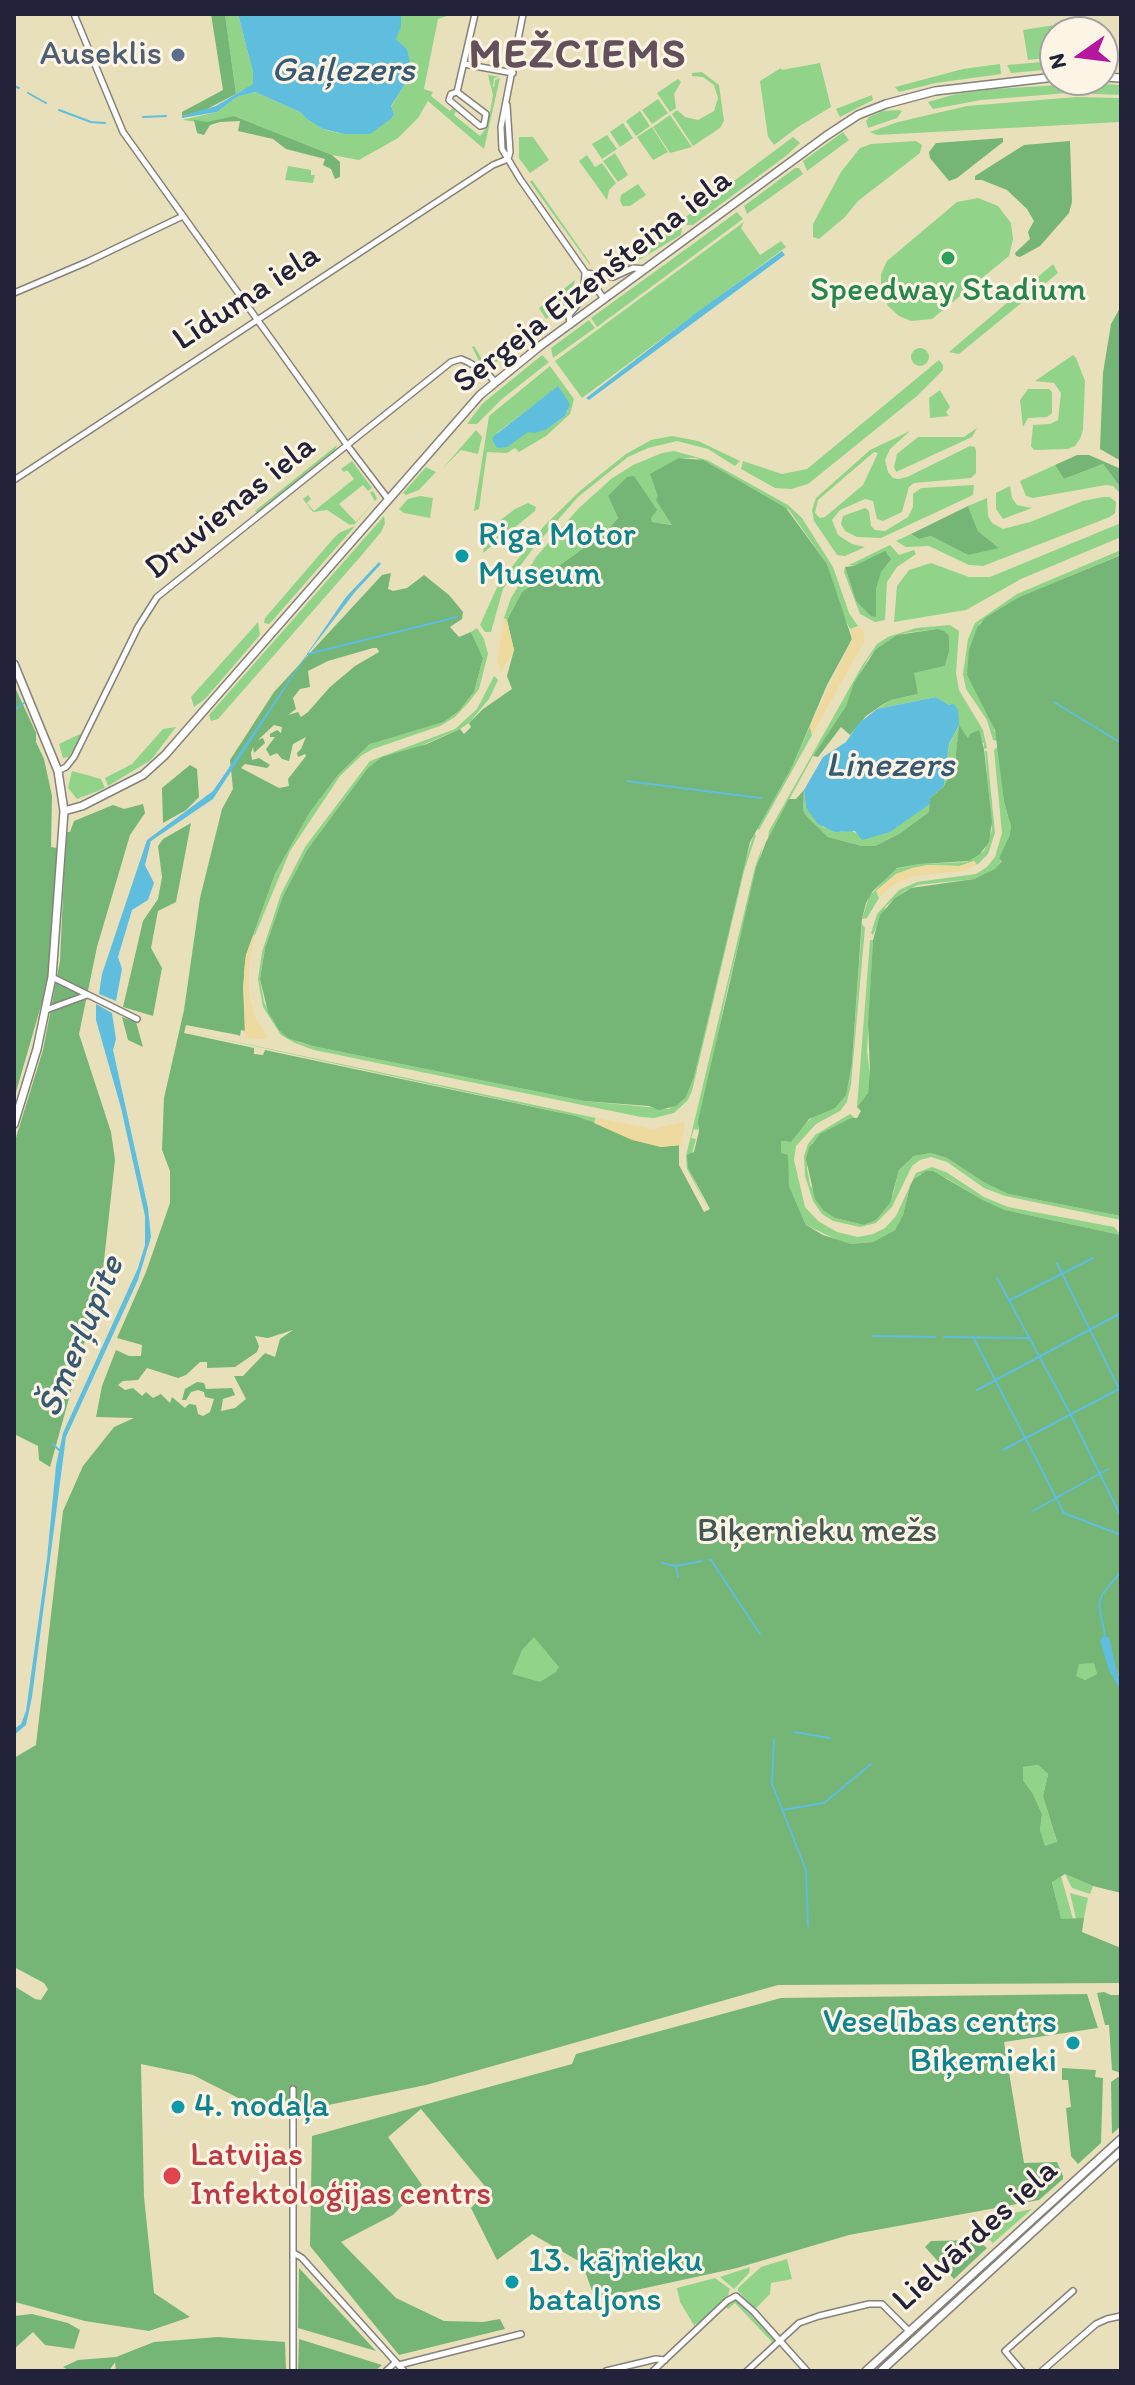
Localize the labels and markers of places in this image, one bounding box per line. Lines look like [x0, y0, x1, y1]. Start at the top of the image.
place label: Auseklis [40, 35, 162, 75]
marker: Auseklis [169, 46, 187, 64]
marker: Speedway Stadium [939, 249, 957, 267]
place label: Speedway Stadium [810, 271, 1086, 311]
place label: Riga Motor Museum [478, 516, 636, 596]
marker: Riga Motor Museum [453, 547, 471, 565]
place label: Veselības centrs Biķernieki [823, 2003, 1057, 2082]
marker: Veselības centrs Biķernieki [1064, 2034, 1082, 2052]
place label: 4. nodaļa [194, 2087, 329, 2127]
marker: 4. nodaļa [169, 2098, 187, 2116]
place label: Latvijas Infektoloģijas centrs [190, 2136, 491, 2216]
marker: Latvijas Infektoloģijas centrs [161, 2165, 183, 2187]
place label: 13. kājnieku bataljons [528, 2242, 703, 2322]
marker: 13. kājnieku bataljons [503, 2273, 521, 2291]

